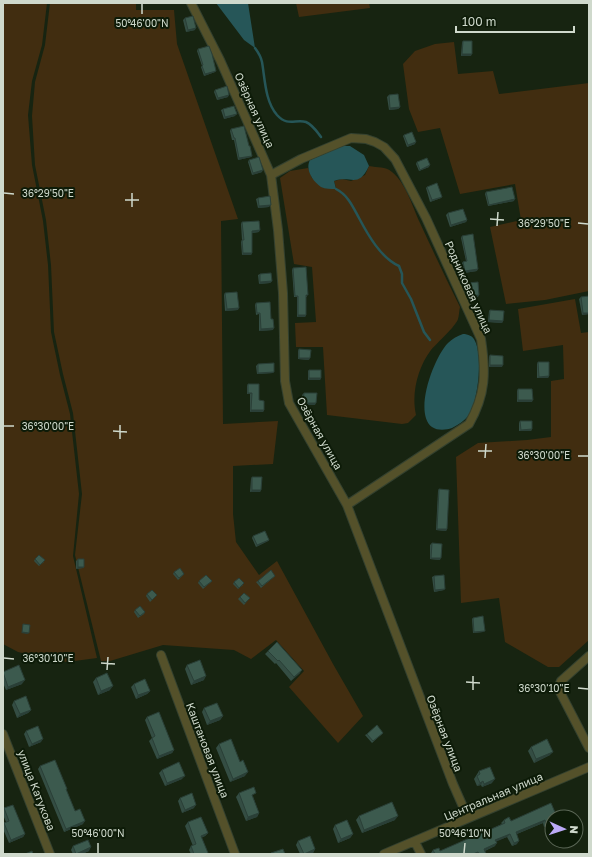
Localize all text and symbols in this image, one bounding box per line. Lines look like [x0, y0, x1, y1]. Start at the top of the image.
scale bar [456, 8, 574, 34]
text: 100 m [462, 14, 496, 29]
text: 50°46'00"N [115, 17, 169, 29]
street label: Озёрная улица [233, 70, 277, 150]
text: 36°29'50"E [22, 187, 74, 199]
text: 36°29'50"E [518, 217, 570, 229]
street label: Родниковая улица [443, 239, 495, 335]
street label: Озёрная улица [295, 394, 345, 472]
text: 36°30'00"E [22, 420, 74, 432]
text: 36°30'00"E [518, 449, 570, 461]
text: 36°30'10"E [22, 652, 74, 664]
text: 36°30'10"E [518, 682, 570, 694]
street label: Озёрная улица [424, 693, 466, 773]
street label: Каштановая улица [184, 700, 232, 800]
street label: улица Катукова [16, 748, 58, 832]
street label: Центральная улица [442, 769, 544, 823]
north arrow [544, 809, 584, 849]
text: N [568, 825, 581, 834]
text: 50°46'00"N [71, 827, 125, 839]
text: 50°46'10"N [439, 827, 491, 839]

